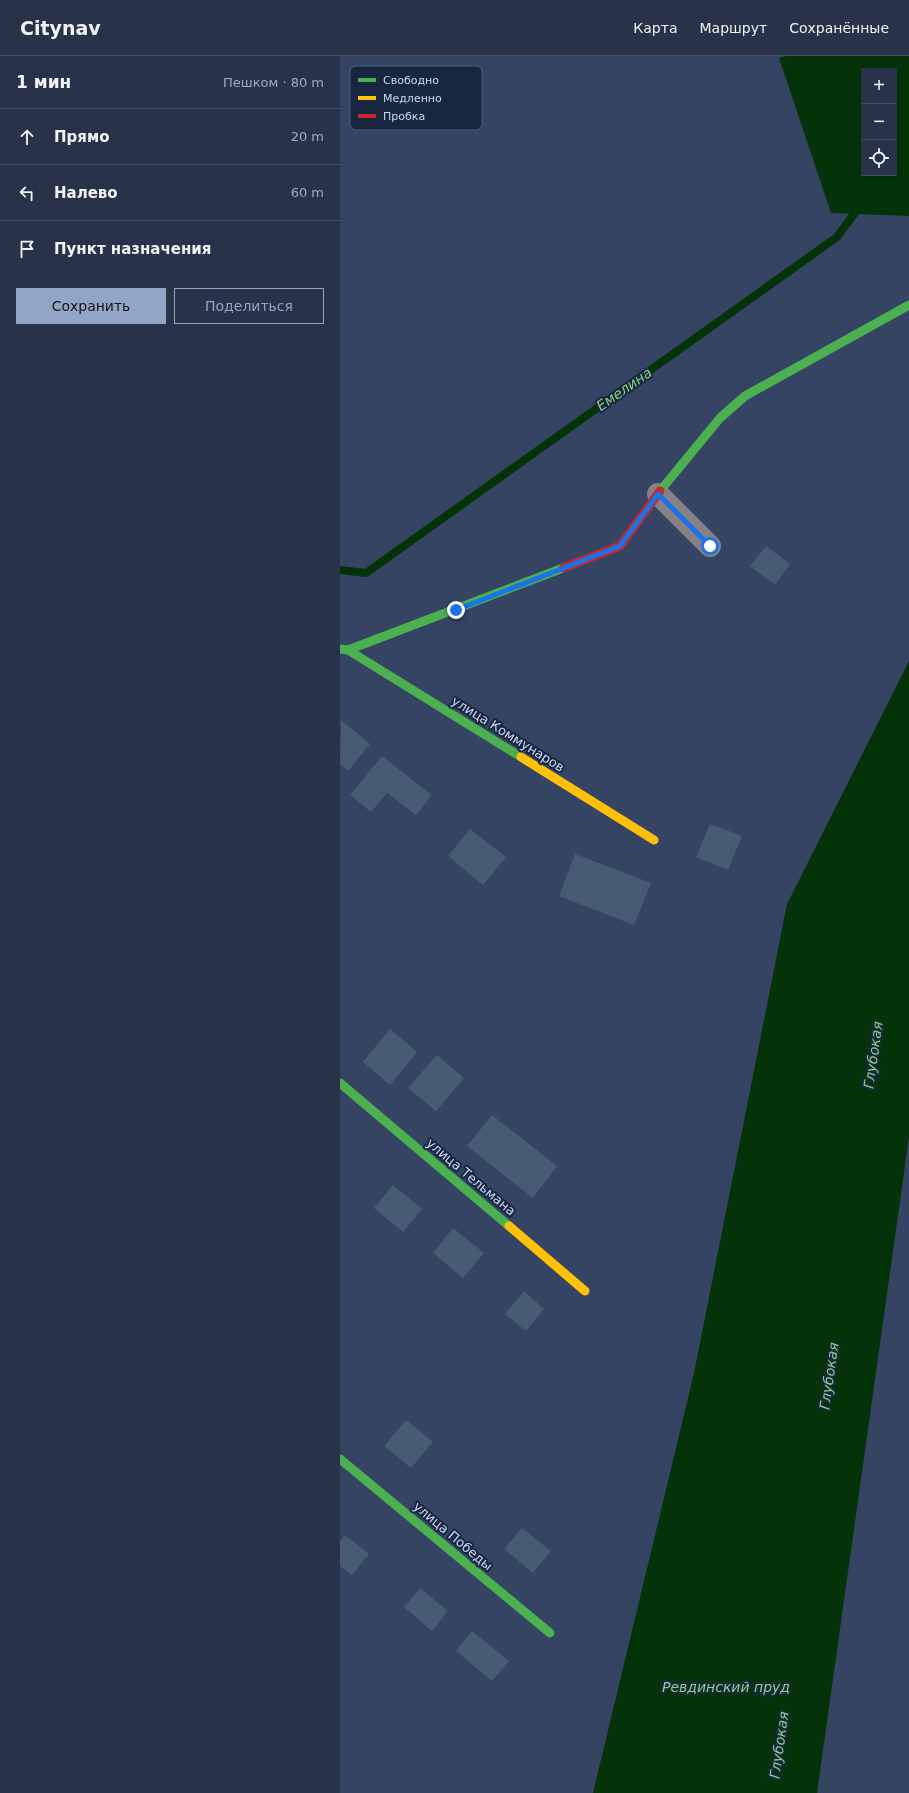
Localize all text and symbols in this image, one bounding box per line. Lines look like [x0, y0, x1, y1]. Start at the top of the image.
text: Citynav [20, 17, 101, 39]
text: Карта [633, 20, 677, 36]
text: Маршрут [699, 20, 767, 36]
text: Сохранённые [789, 20, 889, 36]
legend [350, 66, 482, 130]
map controls [861, 68, 897, 176]
button: + [861, 68, 897, 104]
text: 1 мин [16, 72, 71, 92]
text: Свободно [383, 74, 439, 87]
text: Пешком · 80 m [223, 75, 324, 90]
text: Медленно [383, 92, 442, 105]
button: − [861, 104, 897, 140]
text: Пробка [383, 110, 425, 123]
icon: ahead [16, 126, 38, 148]
text: Прямо [54, 128, 110, 146]
text: 20 m [291, 129, 324, 144]
button: locate [861, 140, 897, 176]
icon: left [16, 182, 38, 204]
text: Налево [54, 184, 118, 202]
text: 60 m [291, 185, 324, 200]
icon: arrive [16, 238, 38, 260]
text: Пункт назначения [54, 240, 211, 258]
button: Сохранить [16, 288, 166, 324]
button: Поделиться [174, 288, 324, 324]
water label: Емелина [593, 364, 655, 414]
route start [701, 537, 719, 555]
route end [447, 601, 465, 619]
street label: улица Коммунаров [449, 693, 567, 775]
water label: Глубокая [860, 1020, 886, 1090]
street label: улица Тельмана [423, 1135, 519, 1219]
water label: Глубокая [816, 1341, 842, 1411]
street label: улица Победы [410, 1499, 496, 1573]
water label: Ревдинский пруд [662, 1679, 790, 1695]
water label: Глубокая [766, 1710, 792, 1780]

